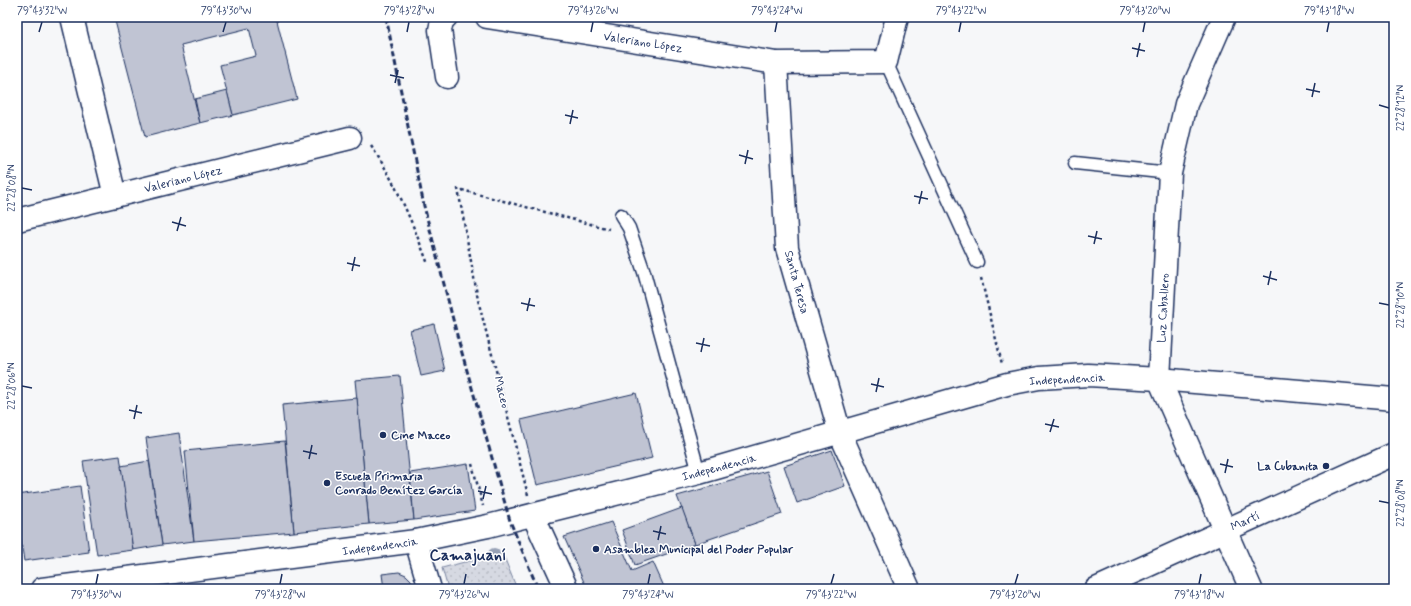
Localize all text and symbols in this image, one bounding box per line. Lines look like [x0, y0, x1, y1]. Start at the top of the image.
text: 79°43'32"W [17, 4, 67, 18]
text: 79°43'30"W [201, 4, 251, 18]
text: 79°43'28"W [384, 4, 434, 18]
text: 79°43'26"W [568, 4, 618, 18]
text: 79°43'24"W [751, 4, 803, 18]
text: 79°43'22"W [936, 4, 986, 18]
text: 79°43'20"W [1120, 4, 1170, 18]
text: 79°43'18"W [1304, 4, 1354, 18]
street label: Valeriano López [602, 29, 684, 57]
text: 22°28'12"N [1394, 85, 1408, 131]
street label: Valeriano López [143, 162, 224, 197]
text: 22°28'08"N [5, 164, 19, 212]
street label: Santa Teresa [780, 249, 812, 316]
street label: Luz Caballero [1154, 272, 1174, 343]
text: 22°28'10"N [1394, 281, 1408, 328]
text: 22°28'06"N [5, 362, 19, 410]
street label: Independencia [1029, 370, 1106, 390]
street label: Maceo [489, 375, 513, 410]
place label: Cine Maceo [391, 428, 450, 444]
marker: Cine Maceo [378, 430, 388, 440]
street label: Independencia [680, 450, 759, 486]
place label: La Cubanita [1257, 459, 1318, 475]
marker: La Cubanita [1321, 461, 1331, 471]
place label: Escuela Primaria Conrado Benítez García [335, 469, 462, 499]
marker: Escuela Primaria Conrado Benítez García [322, 478, 332, 488]
text: 22°28'08"N [1394, 479, 1408, 527]
street label: Martí [1228, 508, 1263, 535]
street label: Independencia [341, 534, 420, 560]
place label: Asamblea Municipal del Poder Popular [604, 542, 794, 558]
marker: Asamblea Municipal del Poder Popular [591, 544, 601, 554]
district label: Camajuaní [430, 545, 507, 566]
text: 79°43'30"W [71, 588, 121, 602]
text: 79°43'28"W [255, 588, 305, 602]
text: 79°43'26"W [439, 588, 489, 602]
text: 79°43'24"W [622, 588, 674, 602]
text: 79°43'22"W [806, 588, 856, 602]
text: 79°43'20"W [990, 588, 1040, 602]
text: 79°43'18"W [1174, 588, 1224, 602]

